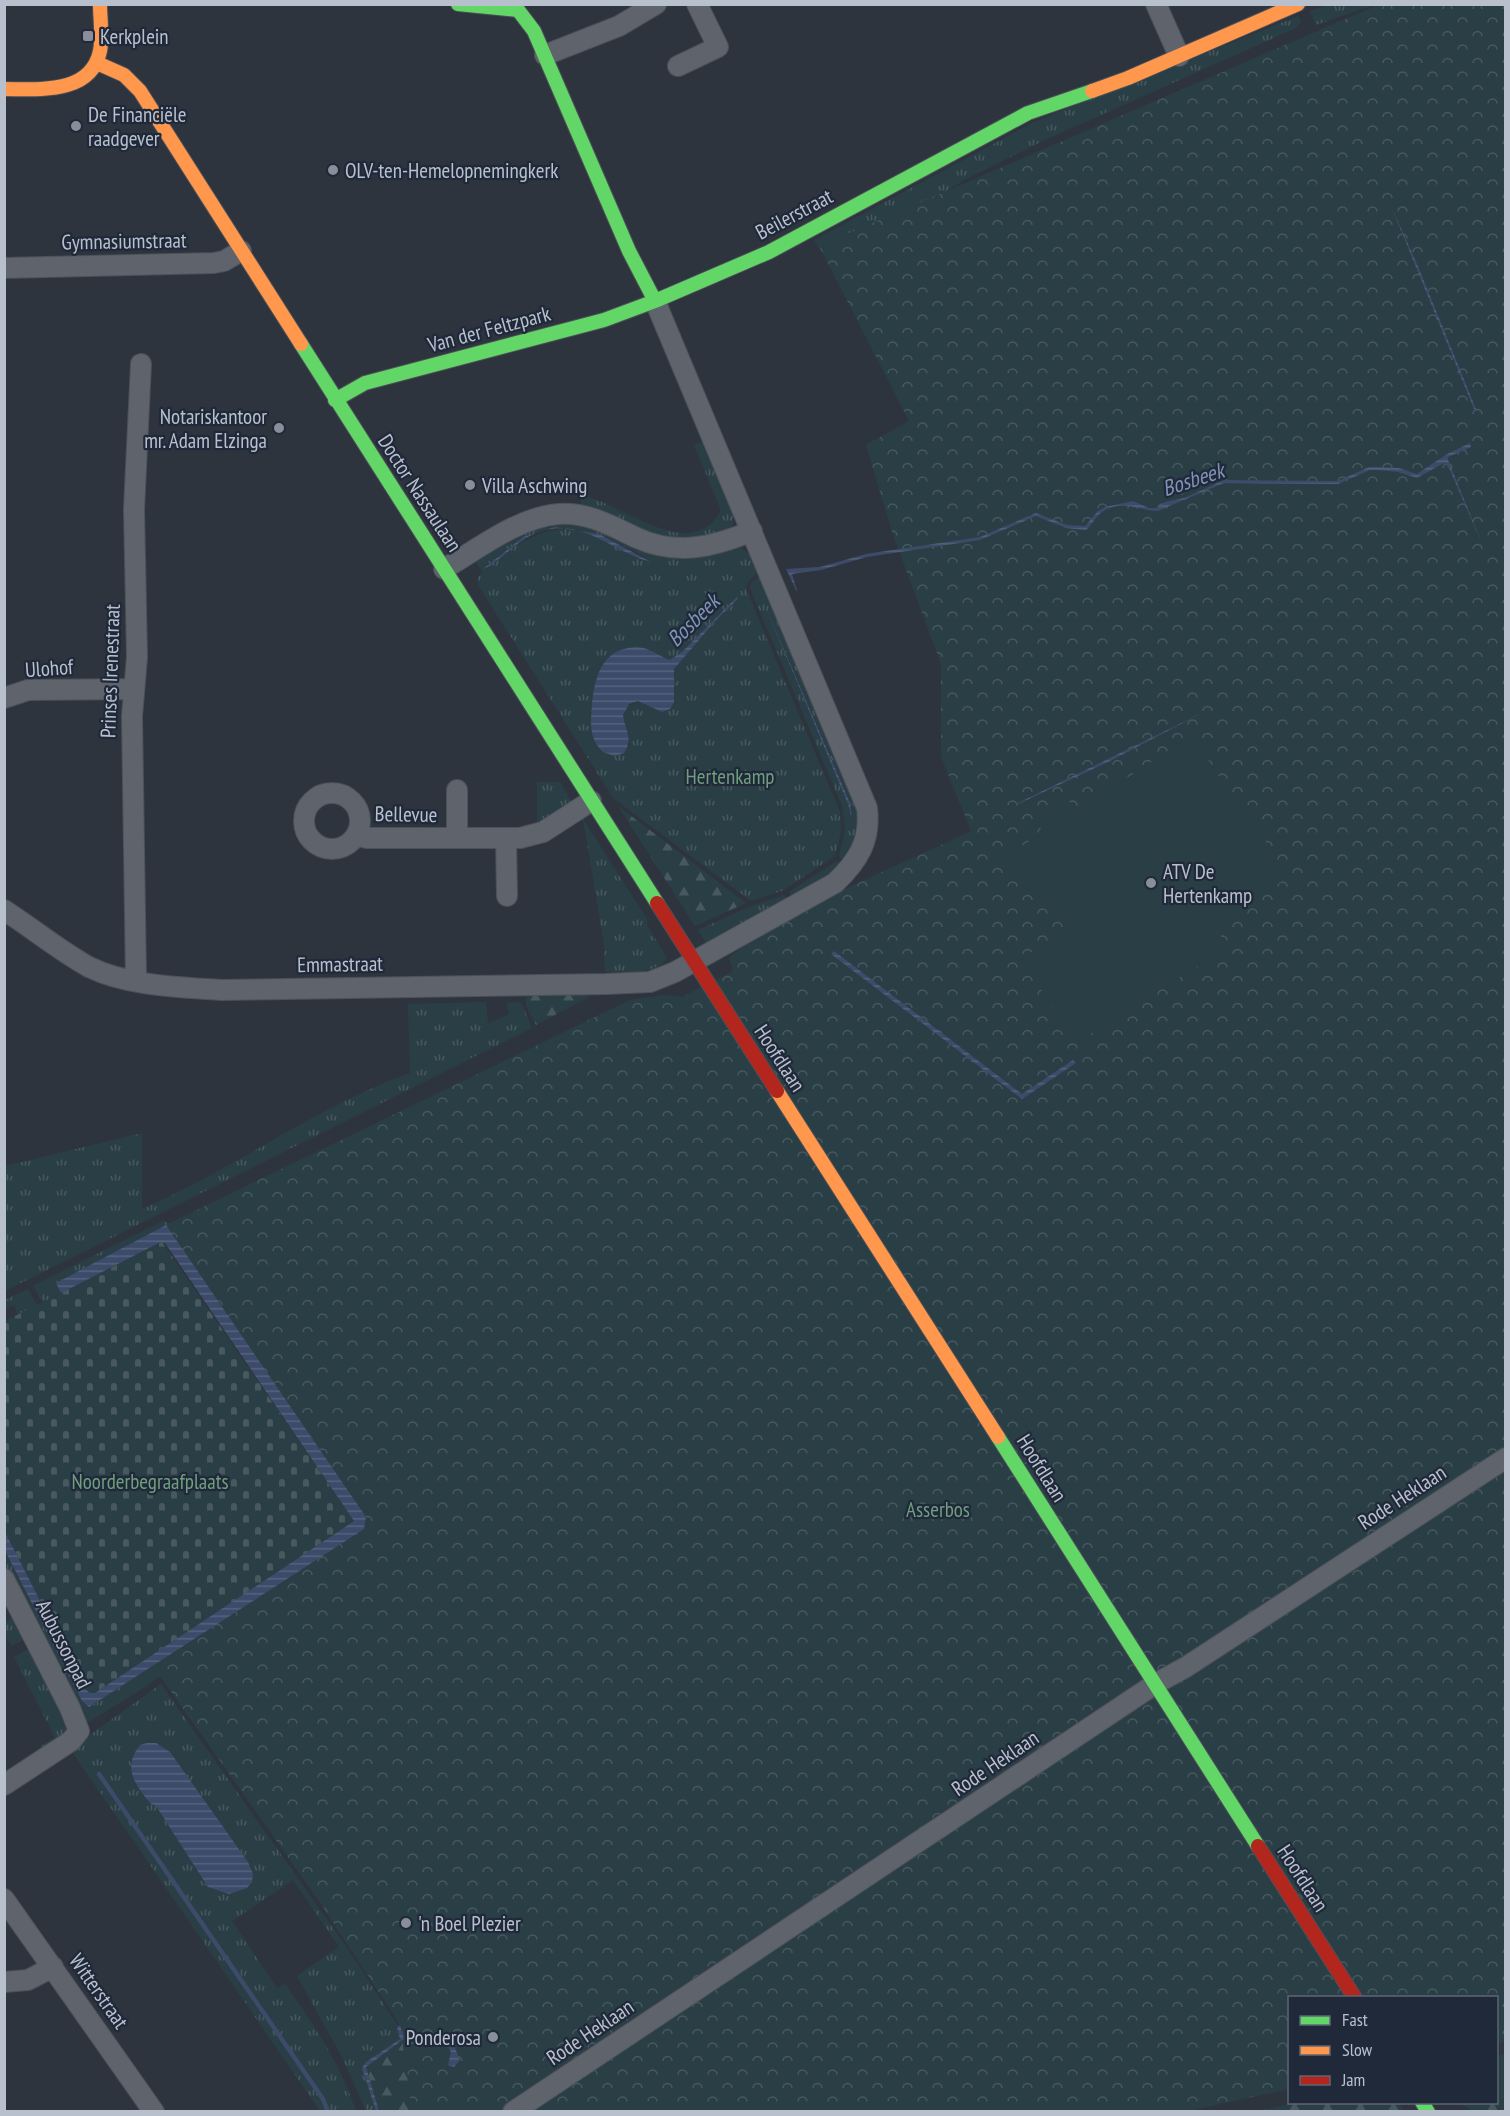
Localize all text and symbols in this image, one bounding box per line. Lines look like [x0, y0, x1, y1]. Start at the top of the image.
place label: Kerkplein [100, 23, 169, 50]
marker: Kerkplein [81, 29, 95, 43]
place label: De Financiële raadgever [88, 101, 187, 152]
marker: De Financiële raadgever [69, 119, 83, 133]
place label: OLV-ten-Hemelopnemingkerk [345, 157, 558, 184]
marker: OLV-ten-Hemelopnemingkerk [326, 163, 340, 177]
street label: Beilerstraat [751, 182, 837, 246]
street label: Gymnasiumstraat [61, 226, 187, 256]
street label: Van der Feltzpark [424, 300, 553, 359]
place label: Notariskantoor mr. Adam Elzinga [144, 403, 267, 454]
marker: Notariskantoor mr. Adam Elzinga [272, 421, 286, 435]
street label: Doctor Nassaulaan [372, 429, 468, 557]
water label: Bosbeek [1159, 455, 1230, 502]
place label: Villa Aschwing [481, 472, 587, 499]
marker: Villa Aschwing [463, 478, 477, 492]
water label: Bosbeek [661, 586, 727, 652]
street label: Prinses Irenestraat [94, 603, 126, 739]
street label: Ulohof [24, 653, 75, 683]
park label: Hertenkamp [685, 763, 775, 790]
street label: Bellevue [374, 800, 438, 828]
place label: ATV De Hertenkamp [1163, 858, 1252, 909]
marker: ATV De Hertenkamp [1144, 876, 1158, 890]
street label: Emmastraat [297, 950, 383, 978]
street label: Hoofdlaan [748, 1019, 812, 1097]
street label: Hoofdlaan [1011, 1429, 1073, 1507]
street label: Rode Heklaan [1353, 1459, 1451, 1535]
park label: Noorderbegraafplaats [71, 1468, 229, 1495]
park label: Asserbos [906, 1496, 970, 1523]
street label: Aubussonpad [30, 1595, 98, 1693]
street label: Rode Heklaan [946, 1724, 1044, 1802]
street label: Hoofdlaan [1271, 1839, 1335, 1917]
place label: 'n Boel Plezier [418, 1910, 521, 1937]
marker: 'n Boel Plezier [399, 1916, 413, 1930]
street label: Witterstraat [63, 1948, 135, 2034]
street label: Rode Heklaan [541, 1993, 639, 2071]
legend [1288, 1996, 1498, 2104]
text: Fast [1342, 2008, 1368, 2031]
place label: Ponderosa [406, 2024, 481, 2051]
marker: Ponderosa [486, 2030, 500, 2044]
text: Slow [1342, 2038, 1373, 2061]
text: Jam [1341, 2068, 1365, 2091]

